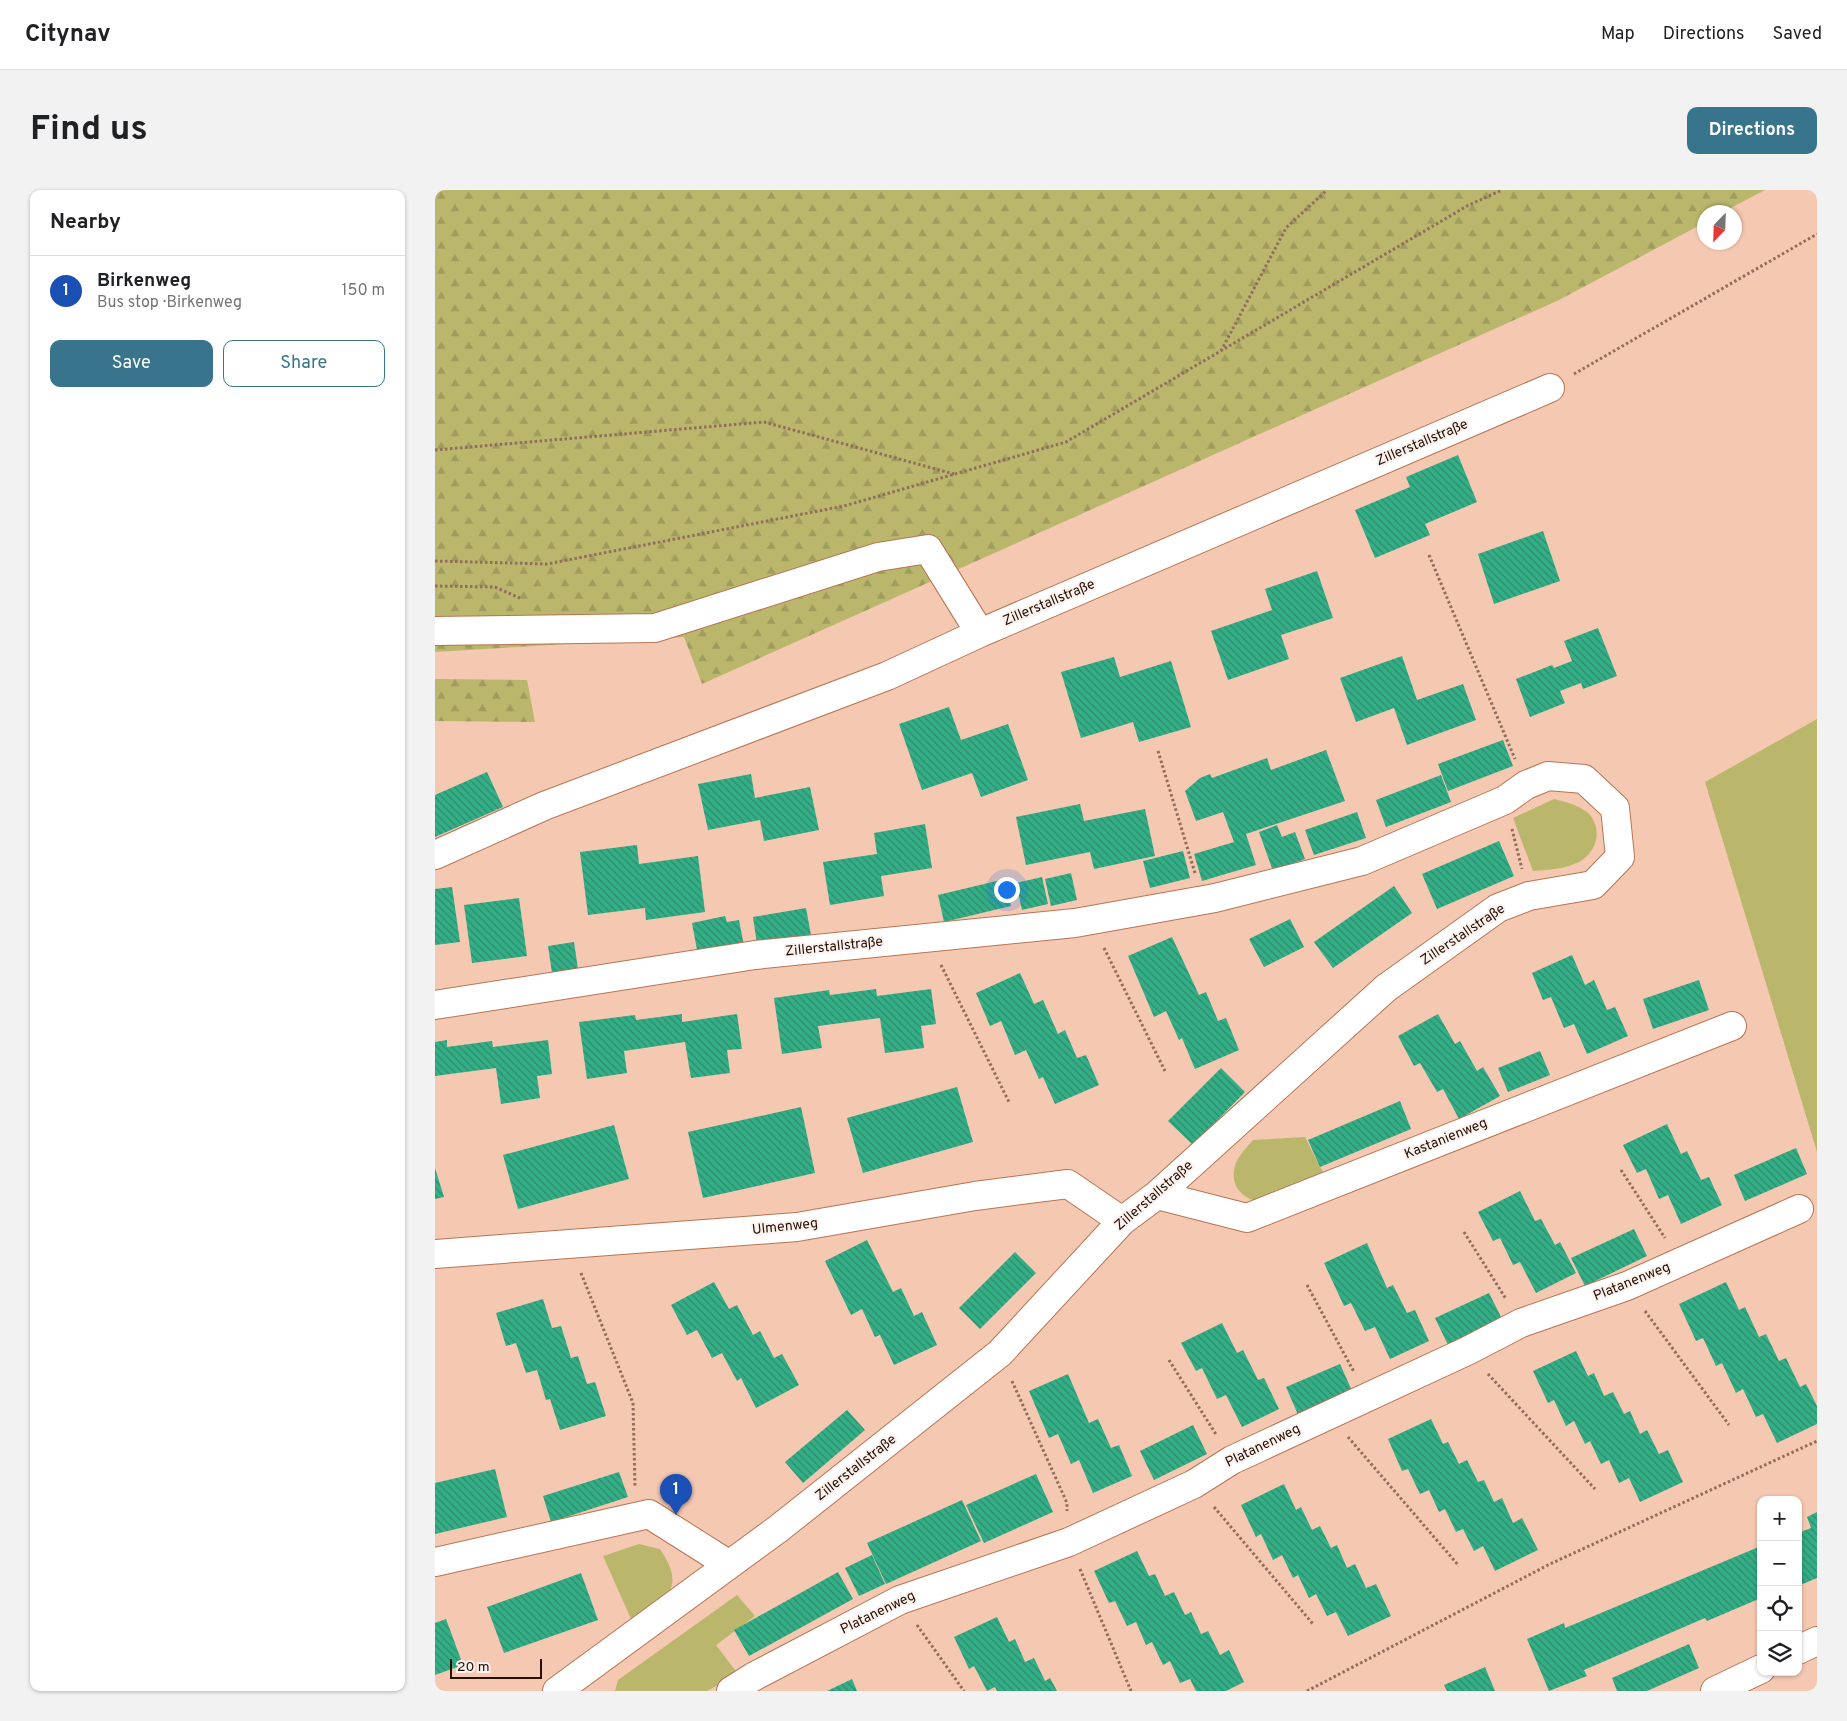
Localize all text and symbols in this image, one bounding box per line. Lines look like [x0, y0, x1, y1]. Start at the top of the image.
text: Citynav [25, 20, 111, 50]
text: Map [1601, 23, 1635, 46]
text: Directions [1663, 23, 1745, 46]
text: Saved [1773, 23, 1822, 46]
button: Directions [1687, 107, 1817, 154]
text: Find us [30, 108, 148, 152]
north arrow [1697, 205, 1742, 250]
text: Nearby [50, 209, 121, 236]
text: Birkenweg [97, 269, 191, 293]
text: 1 [63, 281, 69, 301]
text: 150 m [342, 281, 385, 301]
text: Bus stop · Birkenweg [97, 293, 242, 313]
button: Save [50, 340, 213, 387]
button: Share [223, 340, 385, 387]
street label: Zillerstallstraße [1373, 416, 1471, 470]
street label: Zillerstallstraße [1000, 576, 1098, 630]
your location [994, 877, 1020, 903]
street label: Zillerstallstraße [1418, 900, 1508, 970]
street label: Zillerstallstraße [784, 933, 884, 961]
street label: Kastanienweg [1402, 1115, 1490, 1163]
street label: Zillerstallstraße [1111, 1157, 1197, 1235]
street label: Ulmenweg [751, 1215, 819, 1239]
street label: Platanenweg [1591, 1259, 1673, 1305]
street label: Platanenweg [1223, 1421, 1303, 1471]
street label: Zillerstallstraße [812, 1431, 900, 1505]
pin: 1 [660, 1474, 692, 1515]
map controls [1757, 1496, 1802, 1676]
button: + [1757, 1496, 1802, 1541]
button: − [1757, 1541, 1802, 1586]
button: locate [1757, 1586, 1802, 1631]
street label: Platanenweg [838, 1588, 918, 1638]
button: layers [1757, 1631, 1802, 1676]
scale bar [450, 1656, 543, 1679]
text: 20 m [457, 1659, 490, 1676]

